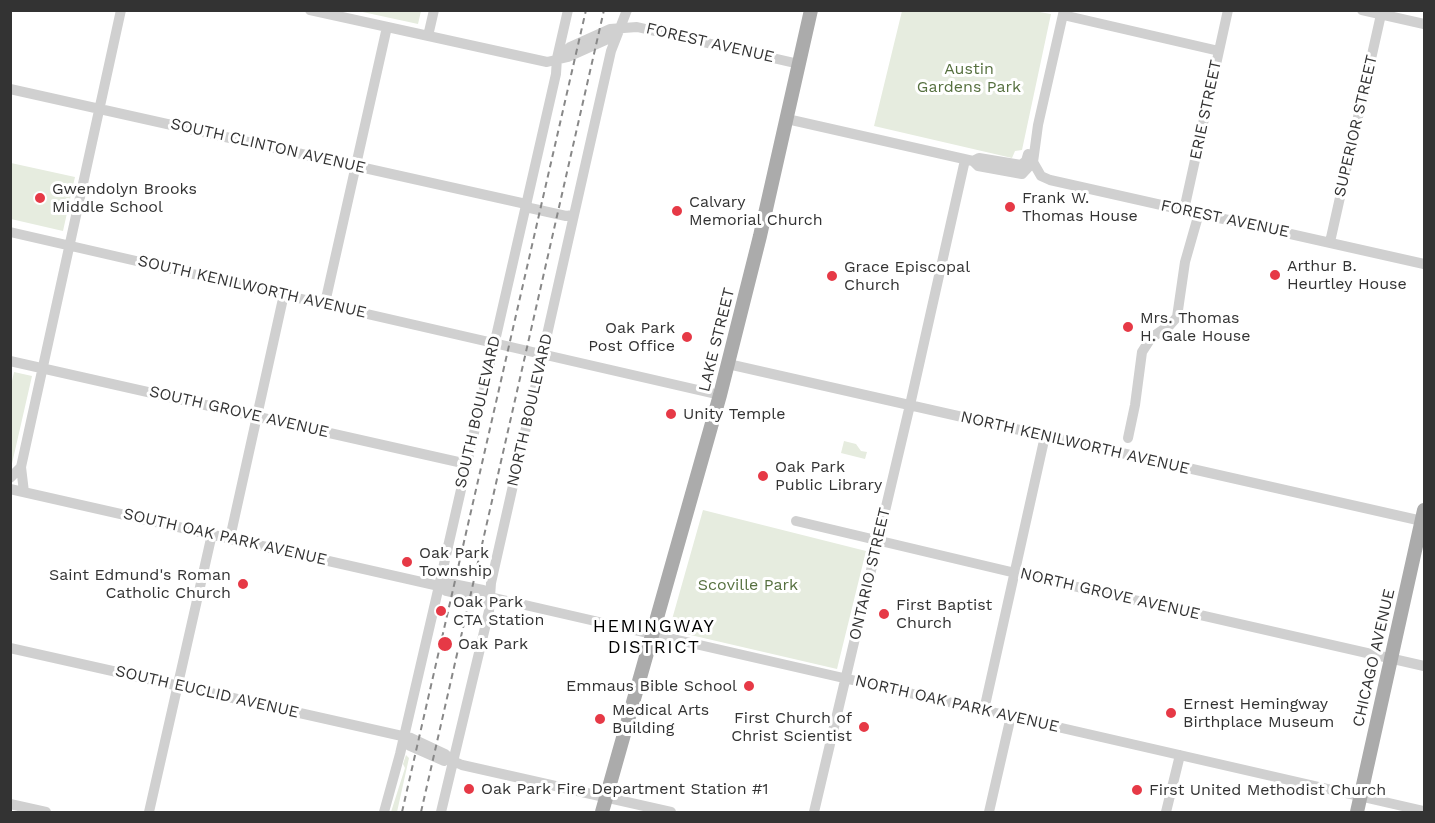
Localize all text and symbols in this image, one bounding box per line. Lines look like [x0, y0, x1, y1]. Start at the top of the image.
street label: FOREST AVENUE [644, 19, 776, 67]
street label: SUPERIOR STREET [1330, 53, 1382, 199]
street label: ERIE STREET [1186, 58, 1226, 162]
park label: Austin Gardens Park [917, 59, 1021, 97]
street label: SOUTH CLINTON AVENUE [169, 114, 367, 178]
place label: Gwendolyn Brooks Middle School [52, 179, 197, 217]
place label: Frank W. Thomas House [1022, 188, 1138, 226]
marker: Gwendolyn Brooks Middle School [33, 191, 47, 205]
place label: Calvary Memorial Church [689, 192, 823, 230]
street label: FOREST AVENUE [1159, 196, 1291, 242]
marker: Frank W. Thomas House [1003, 200, 1017, 214]
marker: Calvary Memorial Church [670, 204, 684, 218]
street label: SOUTH KENILWORTH AVENUE [136, 251, 368, 323]
place label: Arthur B. Heurtley House [1287, 256, 1407, 294]
place label: Grace Episcopal Church [844, 257, 970, 295]
marker: Arthur B. Heurtley House [1268, 268, 1282, 282]
marker: Grace Episcopal Church [825, 269, 839, 283]
street label: LAKE STREET [695, 286, 739, 394]
place label: Mrs. Thomas H. Gale House [1140, 308, 1250, 346]
place label: Oak Park Post Office [588, 318, 675, 356]
marker: Mrs. Thomas H. Gale House [1121, 320, 1135, 334]
marker: Oak Park Post Office [680, 330, 694, 344]
street label: NORTH BOULEVARD [503, 332, 557, 488]
street label: SOUTH BOULEVARD [451, 334, 505, 490]
street label: SOUTH GROVE AVENUE [147, 382, 331, 442]
place label: Unity Temple [683, 404, 785, 424]
marker: Unity Temple [664, 407, 678, 421]
street label: NORTH KENILWORTH AVENUE [959, 407, 1191, 479]
place label: Oak Park Public Library [775, 457, 882, 495]
marker: Oak Park Public Library [756, 469, 770, 483]
street label: SOUTH OAK PARK AVENUE [121, 504, 329, 570]
street label: ONTARIO STREET [845, 506, 895, 642]
place label: Oak Park Township [419, 543, 492, 581]
marker: Oak Park Township [400, 555, 414, 569]
street label: NORTH GROVE AVENUE [1018, 564, 1202, 624]
place label: Saint Edmund's Roman Catholic Church [49, 565, 231, 603]
park label: Scoville Park [698, 575, 798, 595]
marker: Saint Edmund's Roman Catholic Church [236, 577, 250, 591]
street label: CHICAGO AVENUE [1349, 587, 1399, 729]
place label: Oak Park CTA Station [453, 592, 544, 630]
place label: First Baptist Church [896, 595, 992, 633]
marker: Oak Park CTA Station [434, 604, 448, 618]
marker: First Baptist Church [877, 607, 891, 621]
district label: HEMINGWAY DISTRICT [593, 616, 715, 658]
place label: Oak Park [458, 634, 528, 654]
marker: Oak Park [436, 635, 454, 653]
street label: SOUTH EUCLID AVENUE [113, 662, 301, 722]
street label: NORTH OAK PARK AVENUE [853, 671, 1061, 737]
place label: Emmaus Bible School [566, 676, 737, 696]
marker: Emmaus Bible School [742, 679, 756, 693]
place label: Ernest Hemingway Birthplace Museum [1183, 694, 1334, 732]
place label: Medical Arts Building [612, 700, 709, 738]
marker: Ernest Hemingway Birthplace Museum [1164, 706, 1178, 720]
place label: First Church of Christ Scientist [731, 708, 852, 746]
marker: Medical Arts Building [593, 712, 607, 726]
marker: First Church of Christ Scientist [857, 720, 871, 734]
place label: Oak Park Fire Department Station #1 [481, 779, 769, 799]
place label: First United Methodist Church [1149, 780, 1386, 800]
marker: Oak Park Fire Department Station #1 [462, 782, 476, 796]
marker: First United Methodist Church [1130, 783, 1144, 797]

